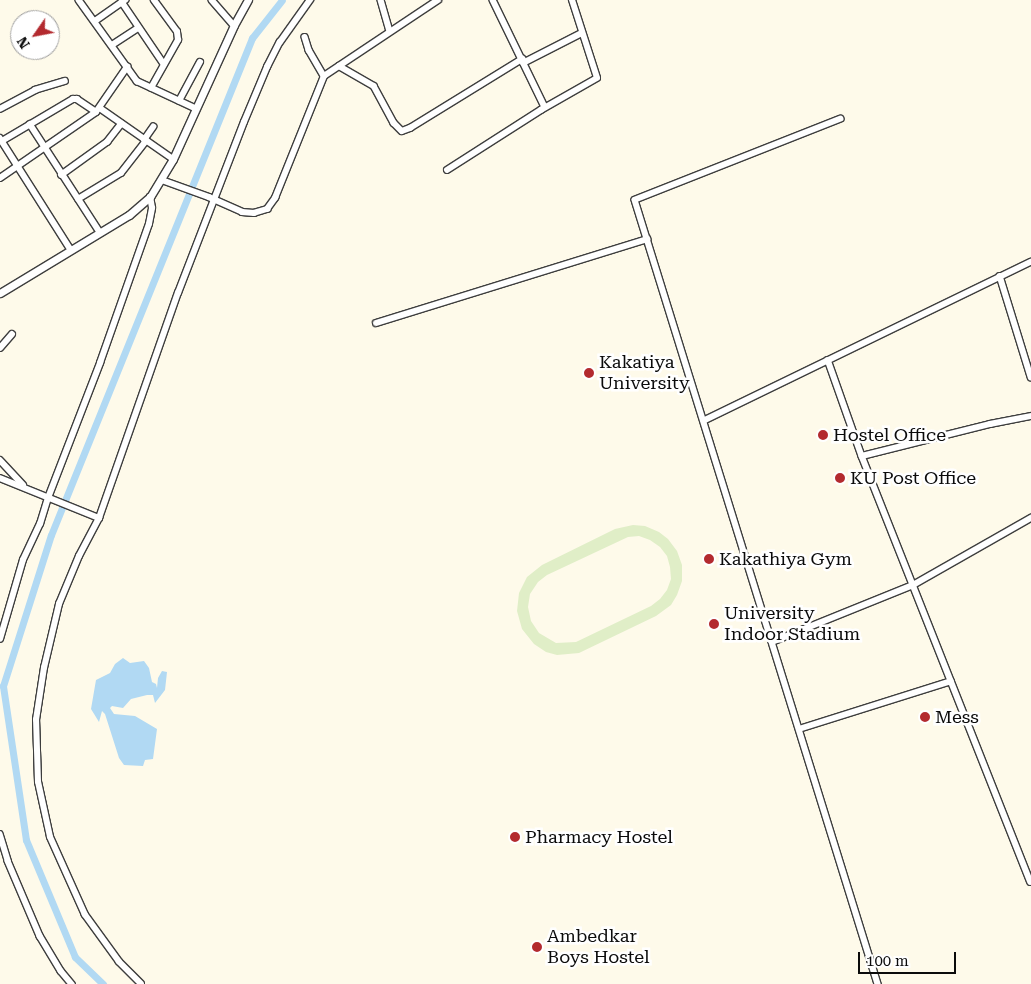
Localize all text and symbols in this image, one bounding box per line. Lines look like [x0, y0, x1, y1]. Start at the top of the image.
north arrow [10, 10, 60, 60]
text: N [14, 34, 33, 52]
place label: Kakatiya University [599, 352, 690, 394]
marker: Kakatiya University [583, 367, 595, 379]
place label: Hostel Office [833, 424, 946, 446]
marker: Hostel Office [817, 429, 829, 441]
place label: KU Post Office [850, 467, 976, 489]
marker: KU Post Office [834, 472, 846, 484]
place label: Kakathiya Gym [719, 548, 852, 570]
marker: Kakathiya Gym [703, 553, 715, 565]
place label: University Indoor Stadium [724, 603, 860, 646]
marker: University Indoor Stadium [708, 618, 720, 630]
place label: Mess [935, 706, 979, 728]
marker: Mess [919, 711, 931, 723]
place label: Pharmacy Hostel [525, 826, 673, 848]
marker: Pharmacy Hostel [509, 831, 521, 843]
place label: Ambedkar Boys Hostel [547, 926, 650, 969]
marker: Ambedkar Boys Hostel [531, 941, 543, 953]
scale bar [861, 942, 958, 974]
text: 100 m [866, 952, 909, 970]

